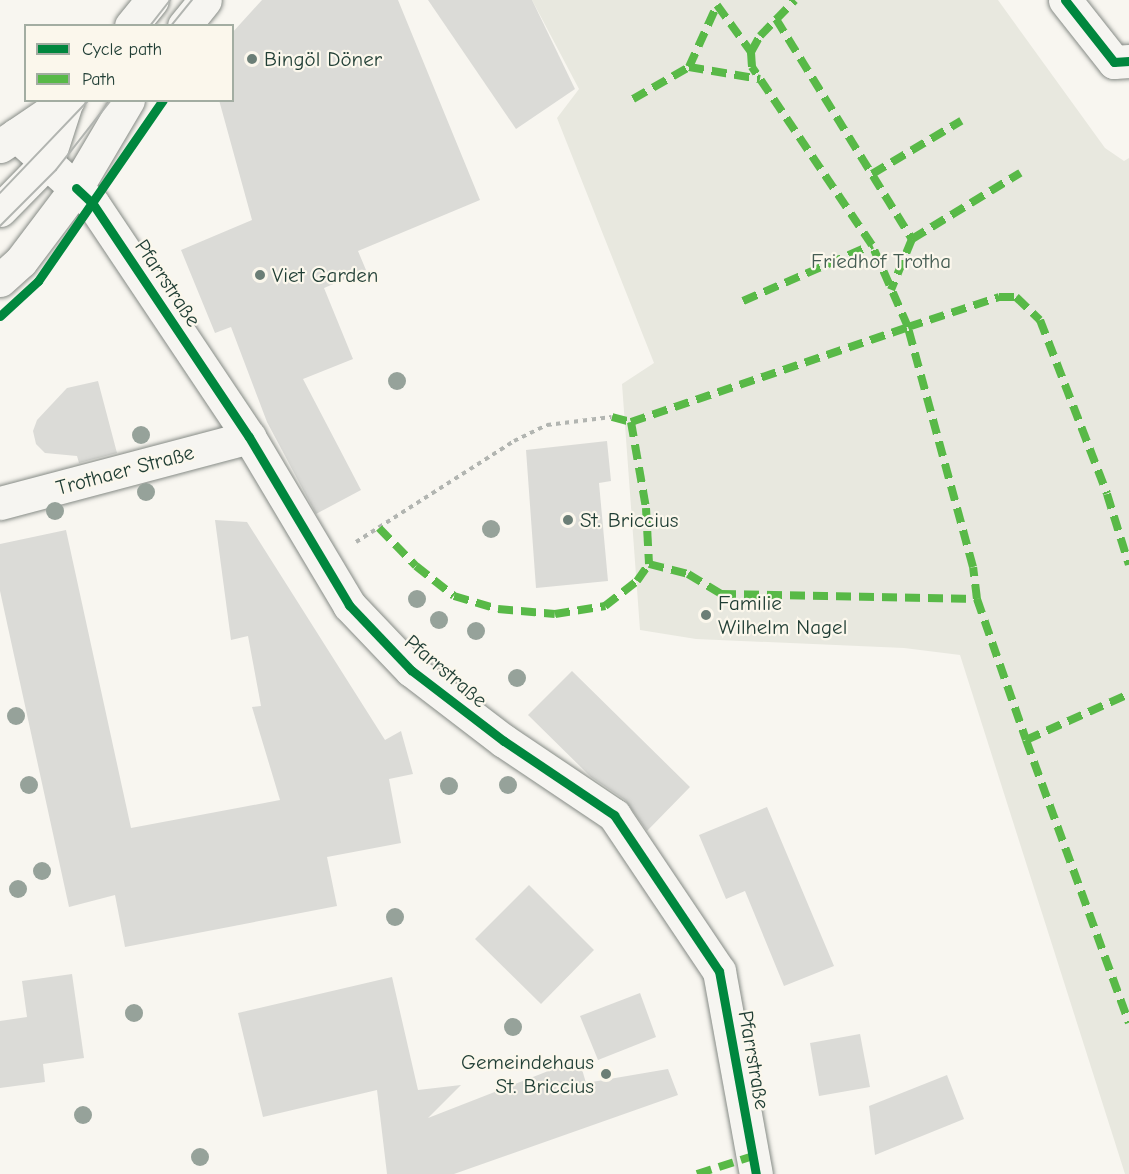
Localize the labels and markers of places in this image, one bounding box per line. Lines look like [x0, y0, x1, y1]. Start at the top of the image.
place label: Bingöl Döner [264, 46, 382, 72]
marker: Bingöl Döner [245, 52, 259, 66]
place label: Viet Garden [272, 262, 378, 288]
marker: Viet Garden [253, 268, 267, 282]
place label: St. Briccius [580, 507, 678, 533]
marker: St. Briccius [561, 513, 575, 527]
place label: Familie Wilhelm Nagel [718, 590, 847, 640]
marker: Familie Wilhelm Nagel [699, 608, 713, 622]
place label: Gemeindehaus St. Briccius [461, 1049, 594, 1099]
marker: Gemeindehaus St. Briccius [599, 1067, 613, 1081]

